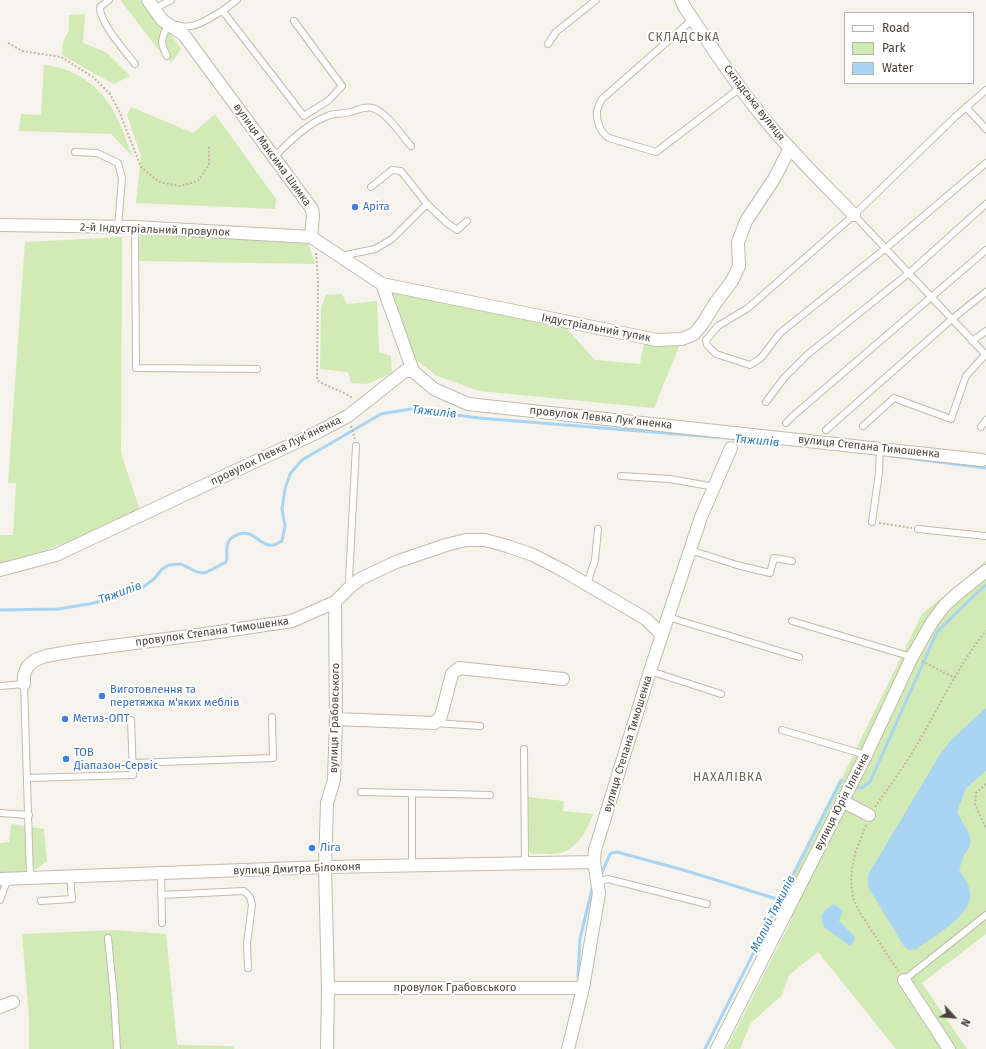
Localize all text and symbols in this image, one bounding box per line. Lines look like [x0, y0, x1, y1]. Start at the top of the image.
legend [844, 12, 974, 84]
text: Road [882, 21, 910, 35]
district label: СКЛАДСЬКА [648, 31, 720, 45]
text: Park [882, 41, 906, 55]
text: Water [882, 61, 913, 75]
street label: Складська вулиця [720, 63, 788, 143]
street label: вулиця Максима Шимка [230, 101, 314, 209]
place label: Аріта [363, 200, 389, 214]
marker: Аріта [350, 202, 360, 212]
street label: 2-й Індустріальний провулок [80, 221, 230, 239]
street label: Індустріальний тупик [540, 311, 652, 345]
water label: Тяжилів [411, 403, 457, 421]
street label: провулок Левка Лукʼяненка [529, 404, 673, 432]
street label: провулок Левка Лукʼяненка [209, 414, 343, 488]
water label: Тяжилів [734, 432, 780, 450]
street label: вулиця Степана Тимошенка [797, 433, 941, 461]
water label: Тяжилів [97, 579, 143, 607]
street label: провулок Степана Тимошенка [134, 615, 290, 649]
street label: вулиця Грабовського [327, 663, 343, 773]
street label: вулиця Степана Тимошенка [601, 674, 655, 814]
place label: Виготовлення та перетяжка м'яких меблів [110, 683, 239, 709]
marker: Виготовлення та перетяжка м'яких меблів [97, 691, 107, 701]
place label: Метиз-ОПТ [73, 712, 129, 726]
marker: Метиз-ОПТ [60, 714, 70, 724]
place label: ТОВ Діапазон-Сервіс [74, 746, 158, 772]
street label: вулиця Юрія Іллєнка [812, 751, 872, 853]
marker: ТОВ Діапазон-Сервіс [61, 754, 71, 764]
district label: НАХАЛІВКА [693, 771, 763, 785]
place label: Ліга [320, 841, 341, 855]
marker: Ліга [307, 843, 317, 853]
street label: вулиця Дмитра Білоконя [233, 860, 361, 878]
water label: Малий Тяжилів [747, 873, 799, 955]
street label: провулок Грабовського [394, 981, 516, 995]
north arrow [934, 997, 974, 1037]
text: N [958, 1016, 973, 1029]

